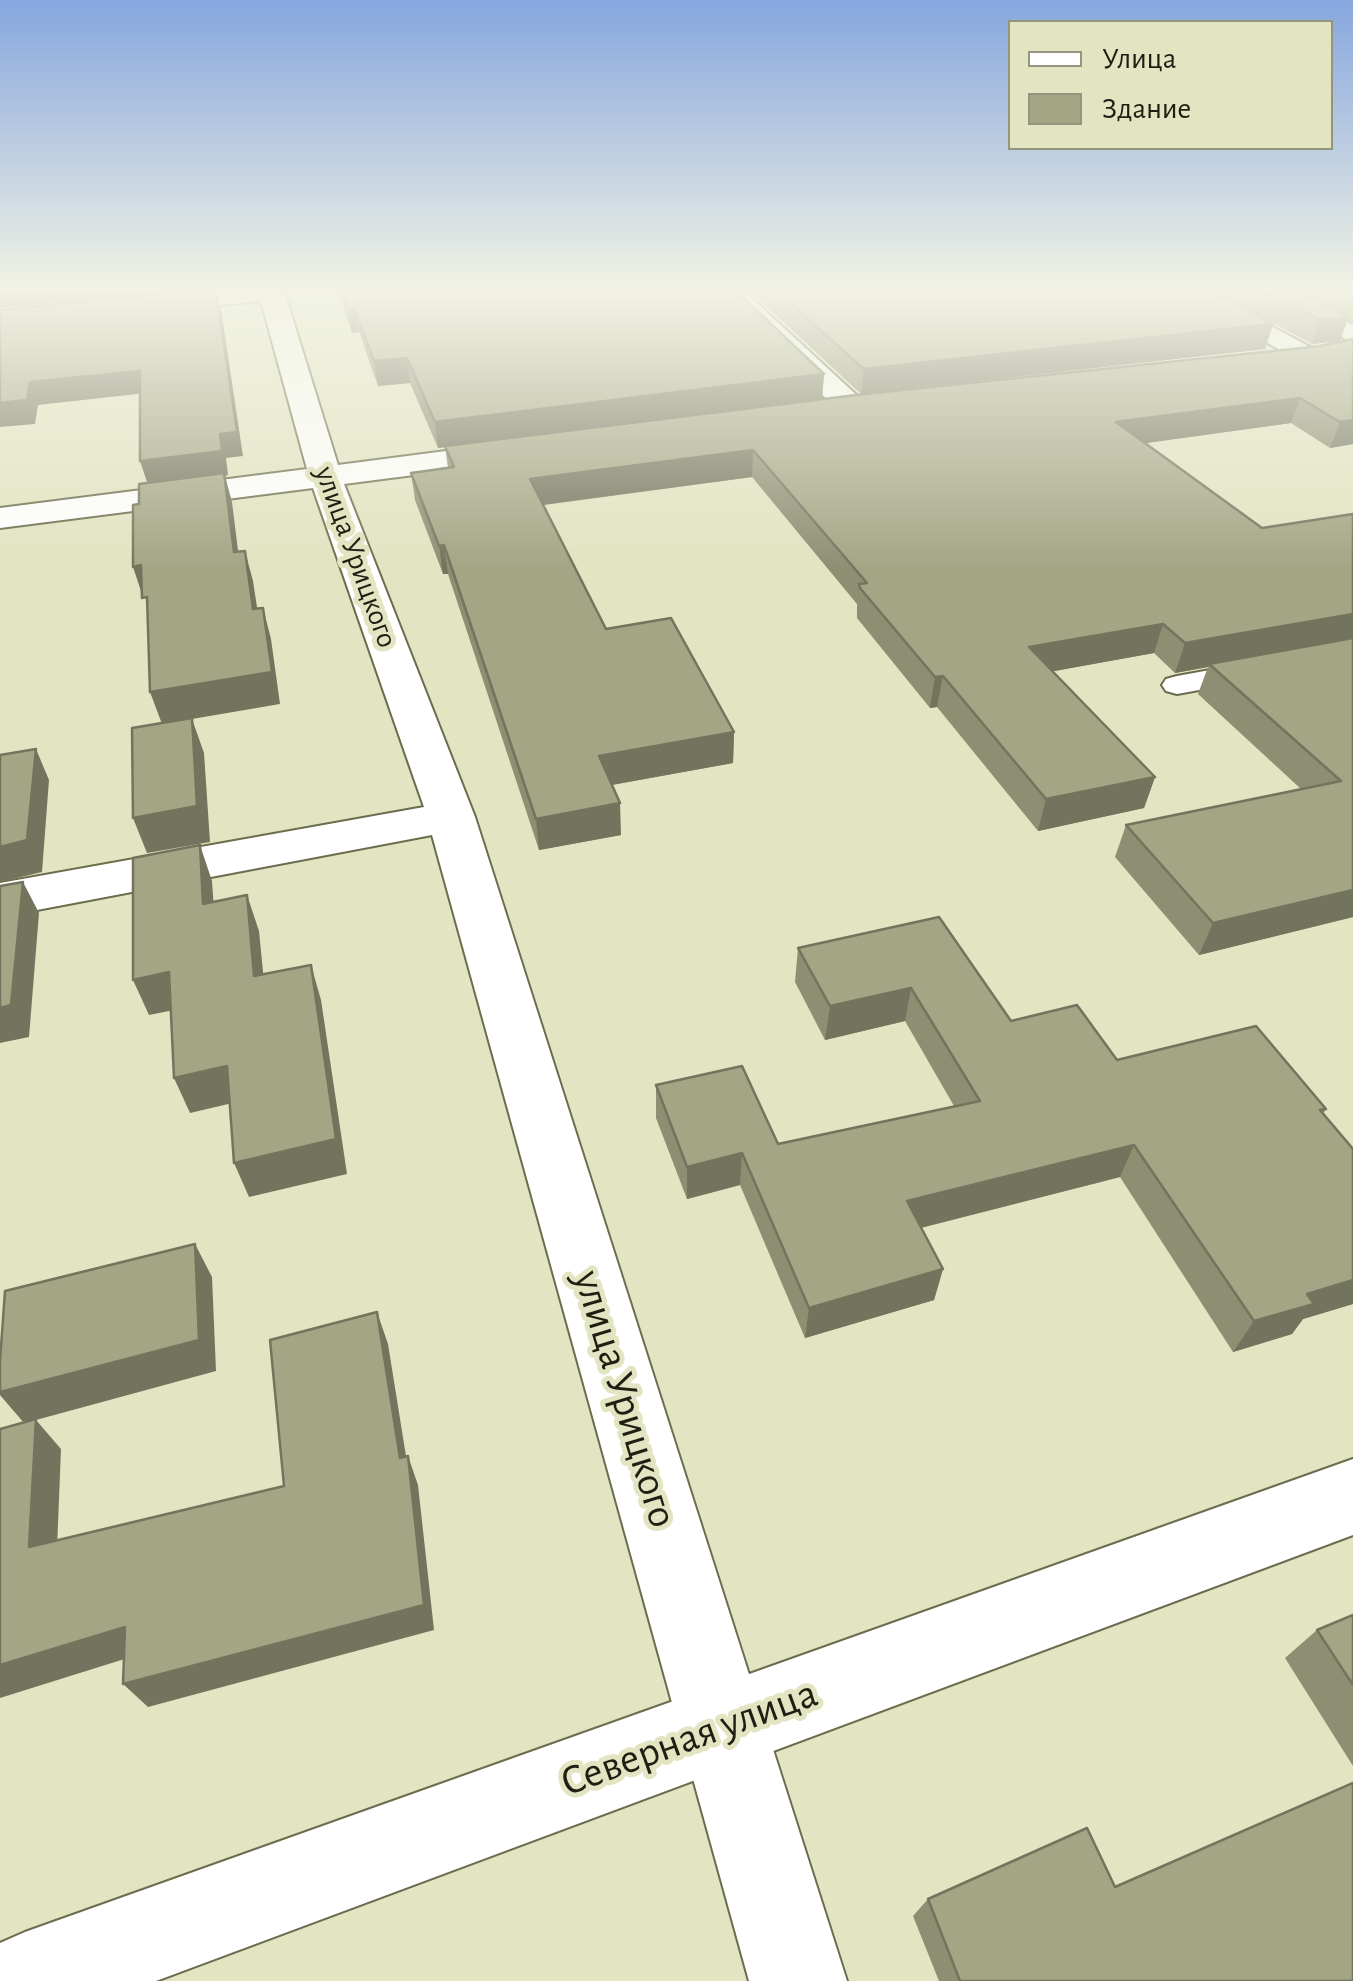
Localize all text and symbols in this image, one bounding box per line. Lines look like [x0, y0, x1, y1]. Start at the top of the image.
legend [1008, 20, 1333, 150]
text: Улица [1102, 44, 1177, 74]
text: Здание [1102, 94, 1191, 124]
street label: улица Урицкого [307, 462, 405, 652]
street label: улица Урицкого [562, 1265, 688, 1533]
street label: Северная улица [554, 1668, 824, 1808]

